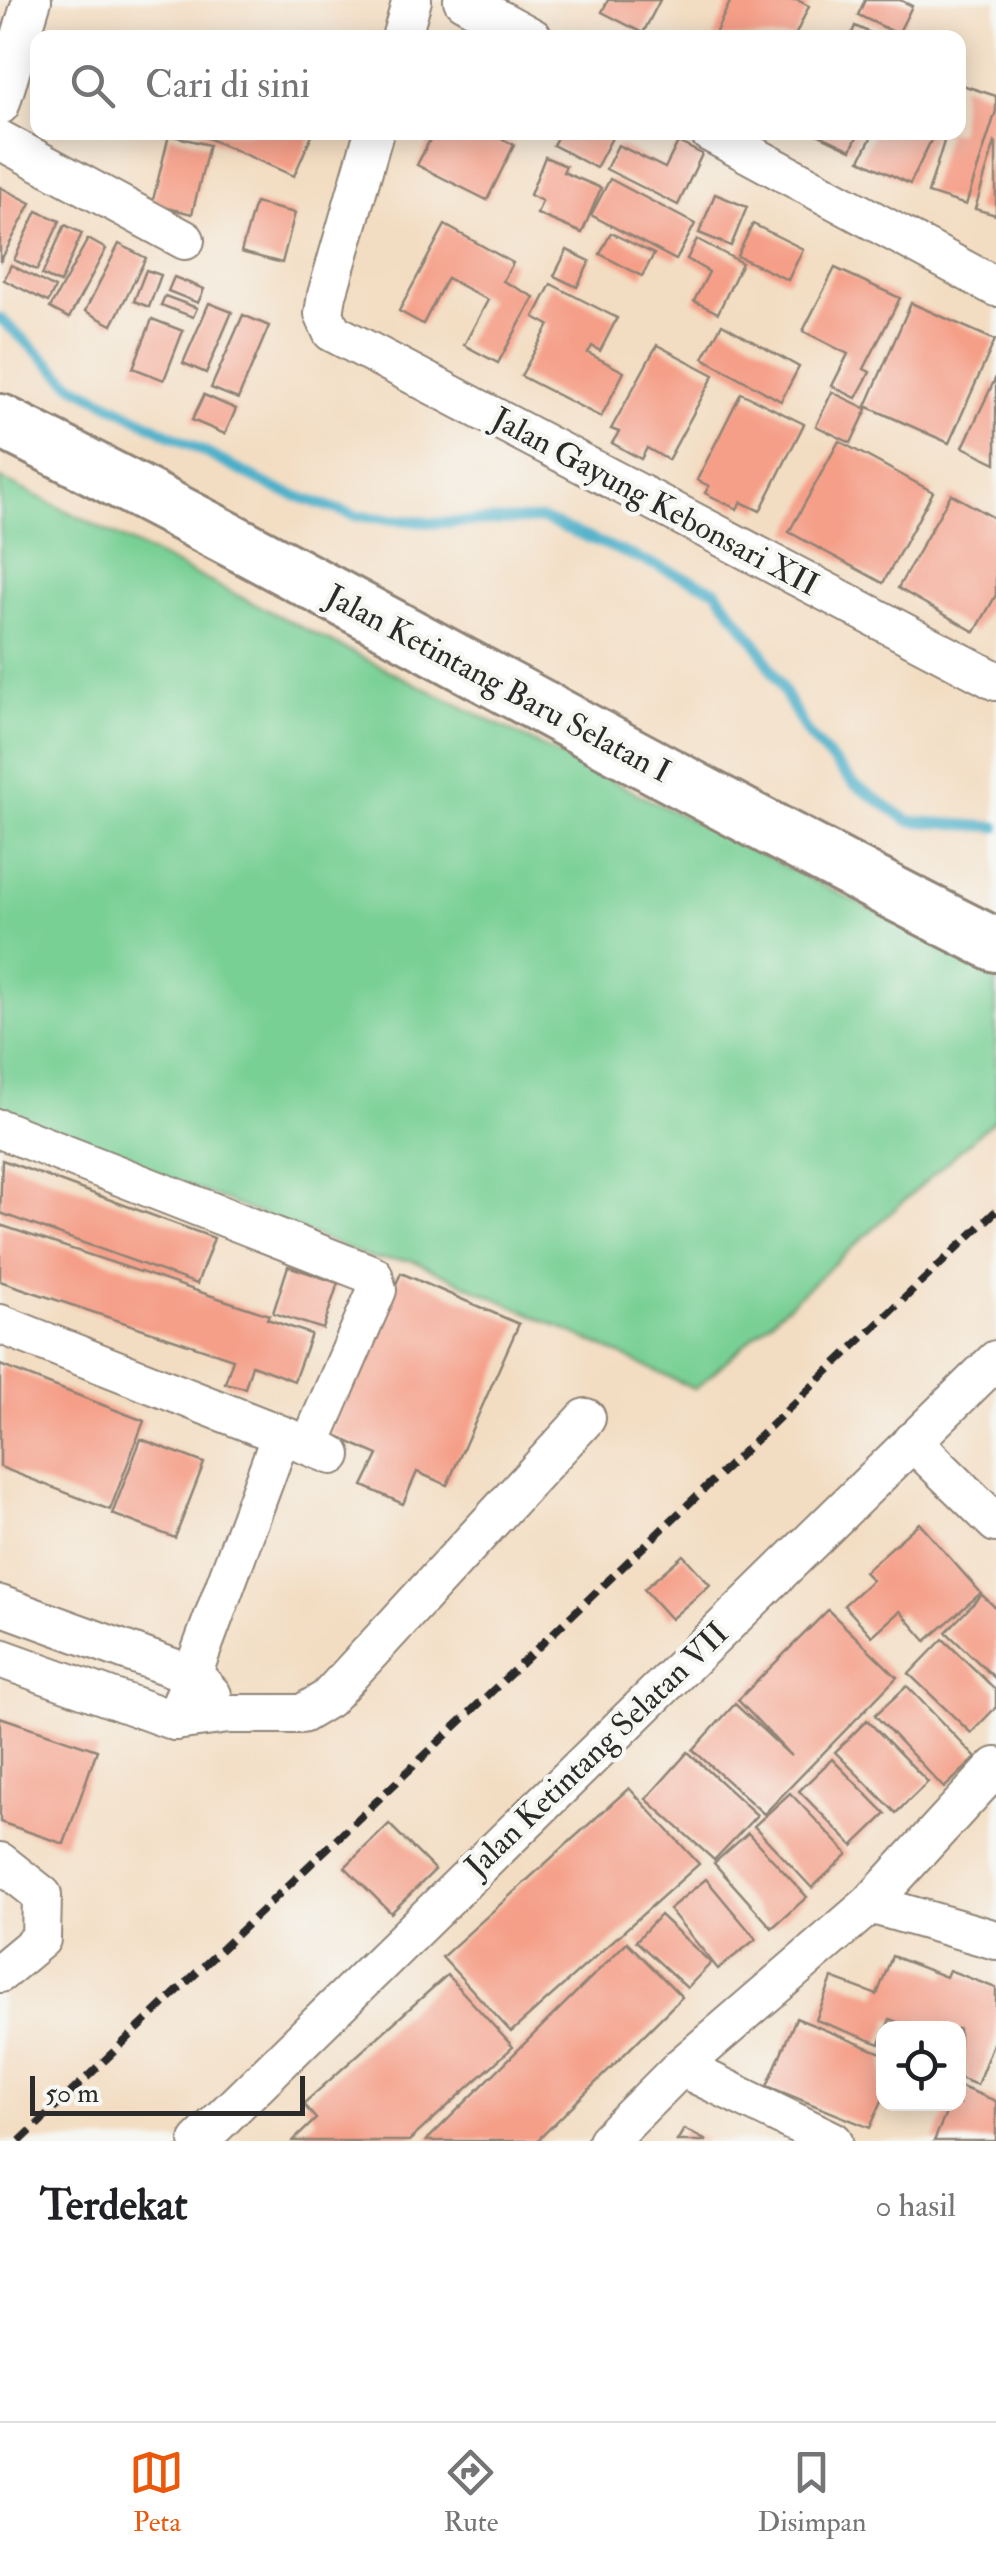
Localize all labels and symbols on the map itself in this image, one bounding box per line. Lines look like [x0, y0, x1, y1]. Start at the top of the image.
street label: Jalan Gayung Kebonsari XII [484, 398, 825, 605]
street label: Jalan Ketintang Baru Selatan I [318, 576, 677, 792]
street label: Jalan Ketintang Selatan VII [456, 1614, 737, 1887]
scale bar [30, 2071, 305, 2116]

